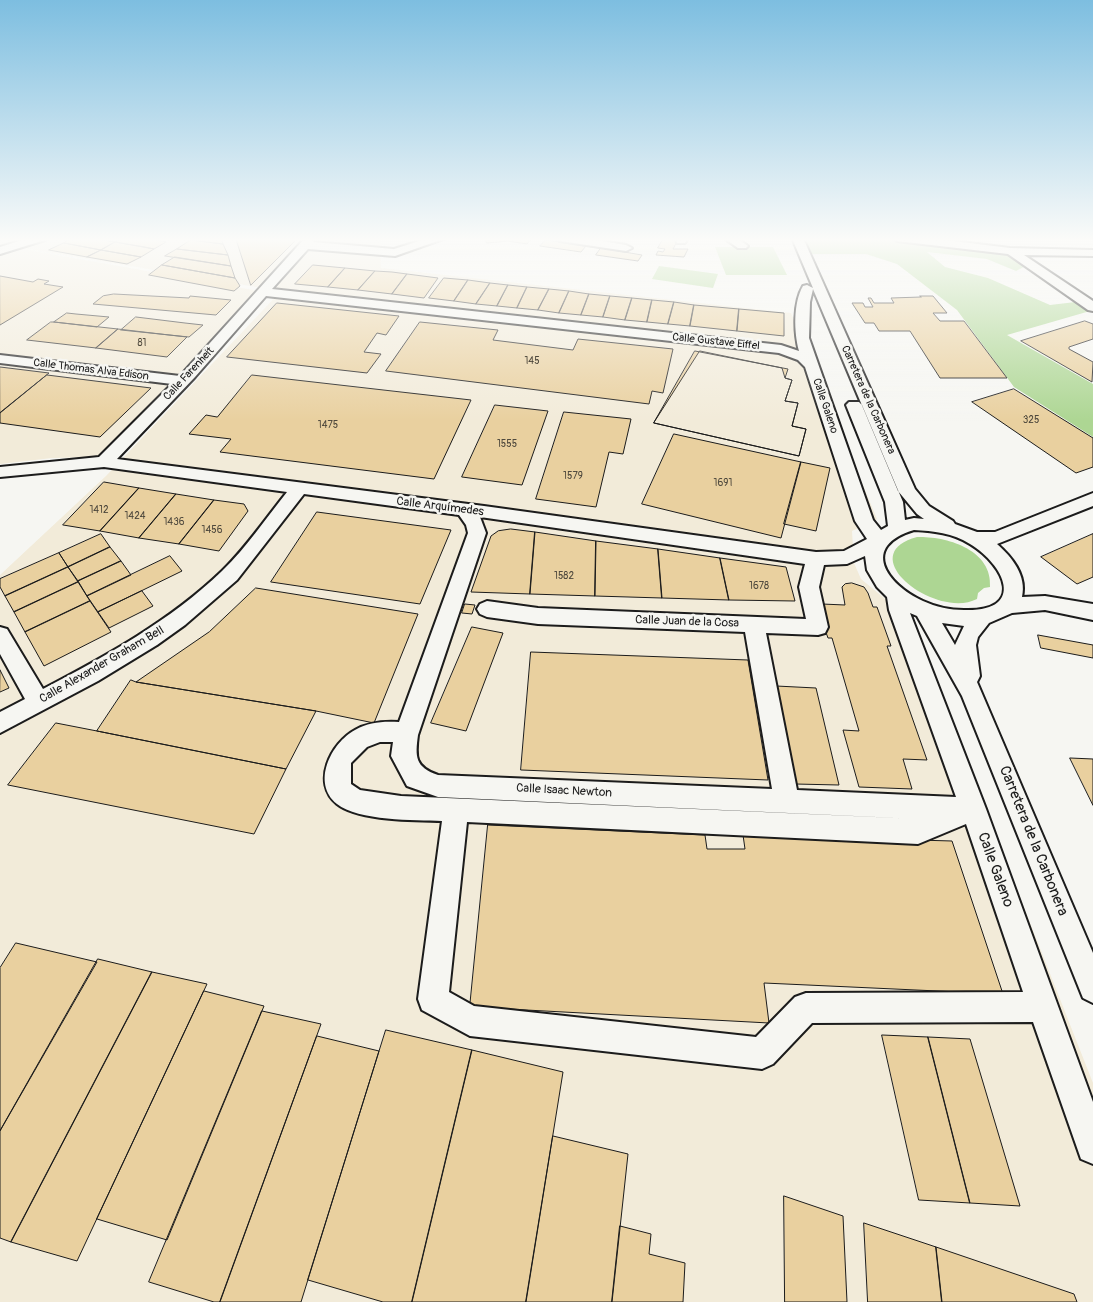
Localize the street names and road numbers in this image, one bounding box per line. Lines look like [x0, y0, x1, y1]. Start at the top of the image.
street label: Calle Gustave Eiffel [672, 331, 760, 353]
street label: Carretera de la Carbonera [838, 344, 898, 456]
street label: Calle Farenheit [161, 345, 217, 403]
street label: Calle Thomas Alva Edison [33, 356, 149, 384]
street label: Calle Galeno [809, 377, 841, 435]
street label: Calle Arquímedes [395, 494, 485, 520]
street label: Calle Juan de la Cosa [635, 613, 739, 631]
street label: Calle Alexander Graham Bell [37, 623, 167, 707]
street label: Carretera de la Carbonera [995, 763, 1071, 919]
street label: Calle Isaac Newton [516, 781, 612, 801]
street label: Calle Galeno [973, 830, 1017, 910]

